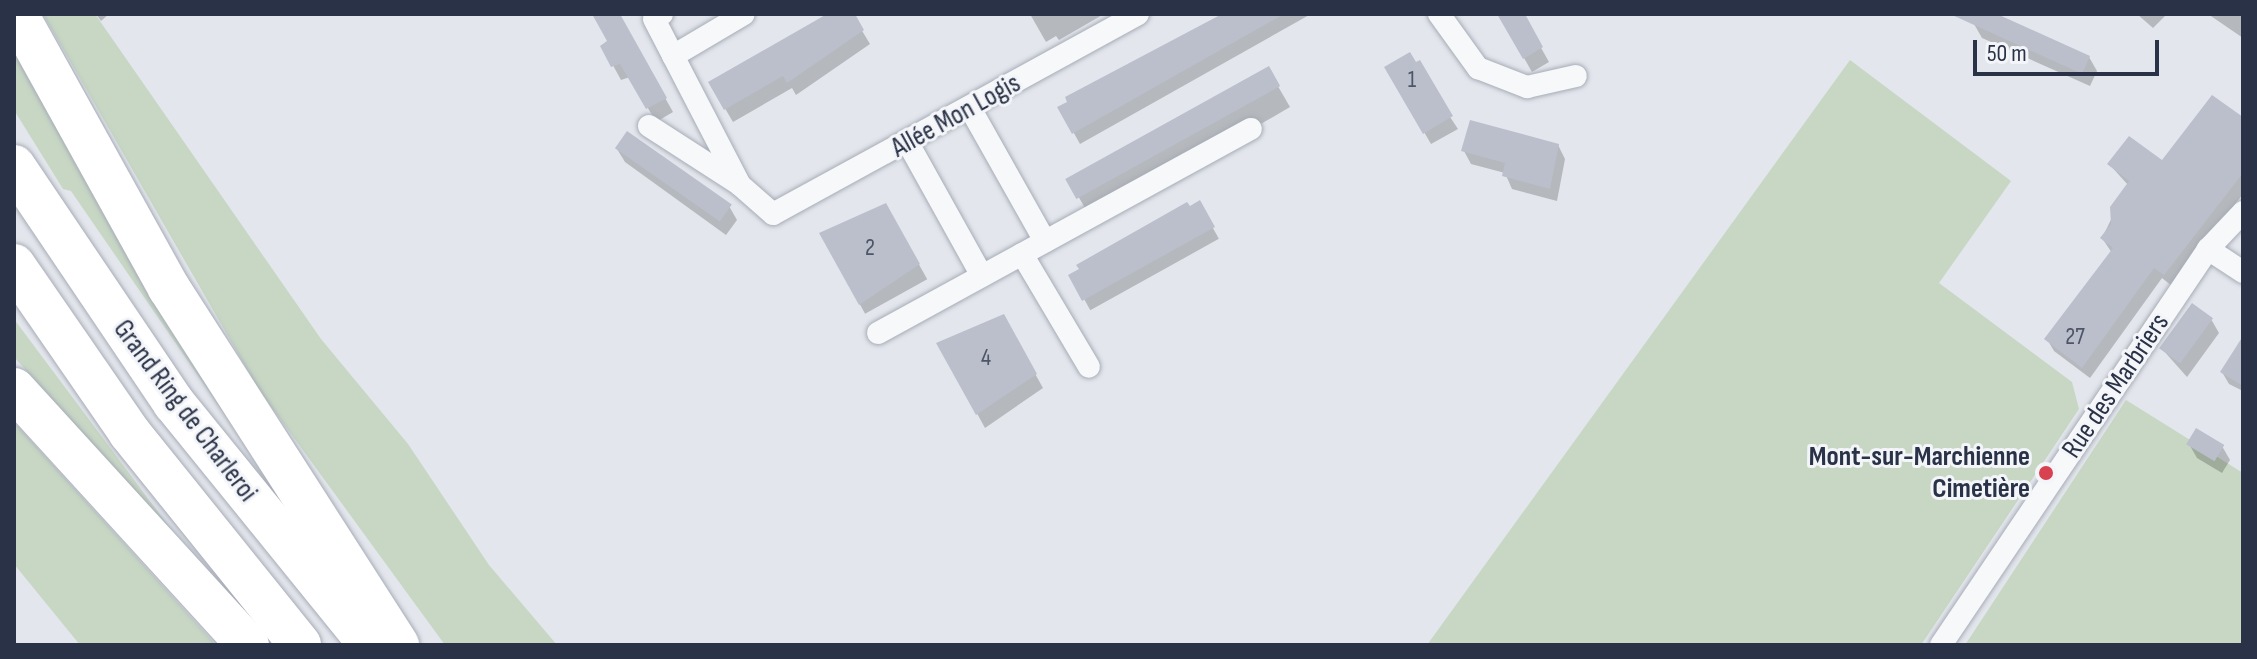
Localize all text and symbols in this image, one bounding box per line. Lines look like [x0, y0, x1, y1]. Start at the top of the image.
scale bar [1977, 24, 2163, 74]
text: 50 m [1987, 39, 2027, 68]
house number: 1 [1408, 66, 1416, 94]
street label: Allée Mon Logis [886, 67, 1026, 165]
house number: 2 [865, 234, 875, 262]
street label: Rue des Marbriers [2055, 307, 2177, 465]
street label: Grand Ring de Charleroi [106, 313, 264, 509]
house number: 27 [2065, 323, 2085, 351]
house number: 4 [981, 344, 991, 372]
place label: Mont-sur-Marchienne Cimetière [1809, 440, 2030, 506]
marker: Mont-sur-Marchienne Cimetière [2037, 464, 2055, 482]

